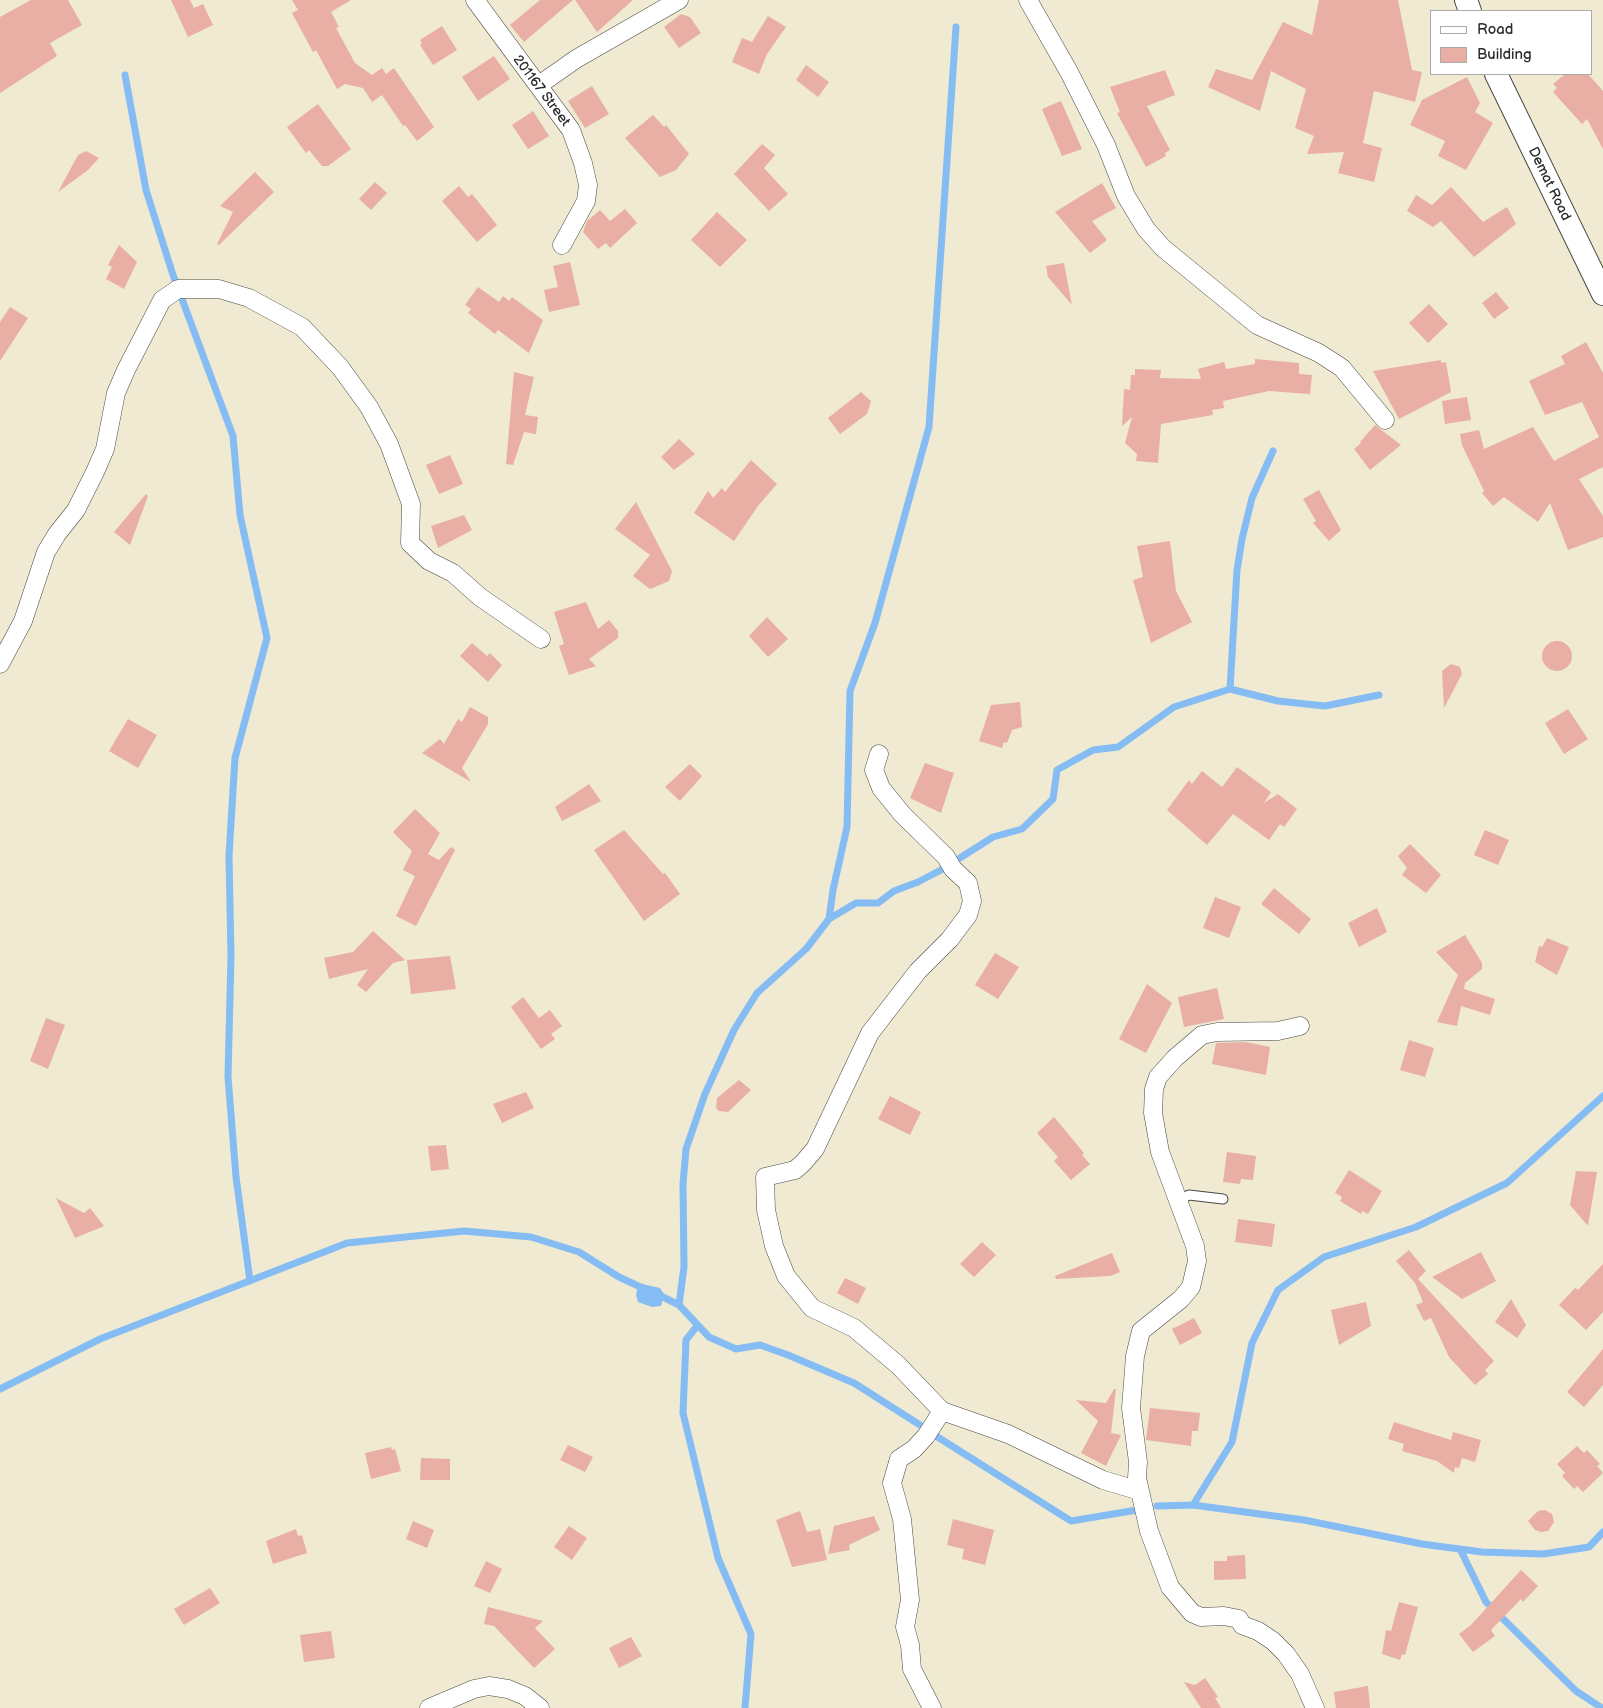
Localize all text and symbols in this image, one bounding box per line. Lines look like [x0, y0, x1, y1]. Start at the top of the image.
legend [1430, 10, 1593, 75]
text: Road [1477, 20, 1513, 39]
text: Building [1477, 45, 1532, 64]
street label: 201167 Street [509, 52, 573, 130]
street label: Demat Road [1524, 144, 1574, 224]

